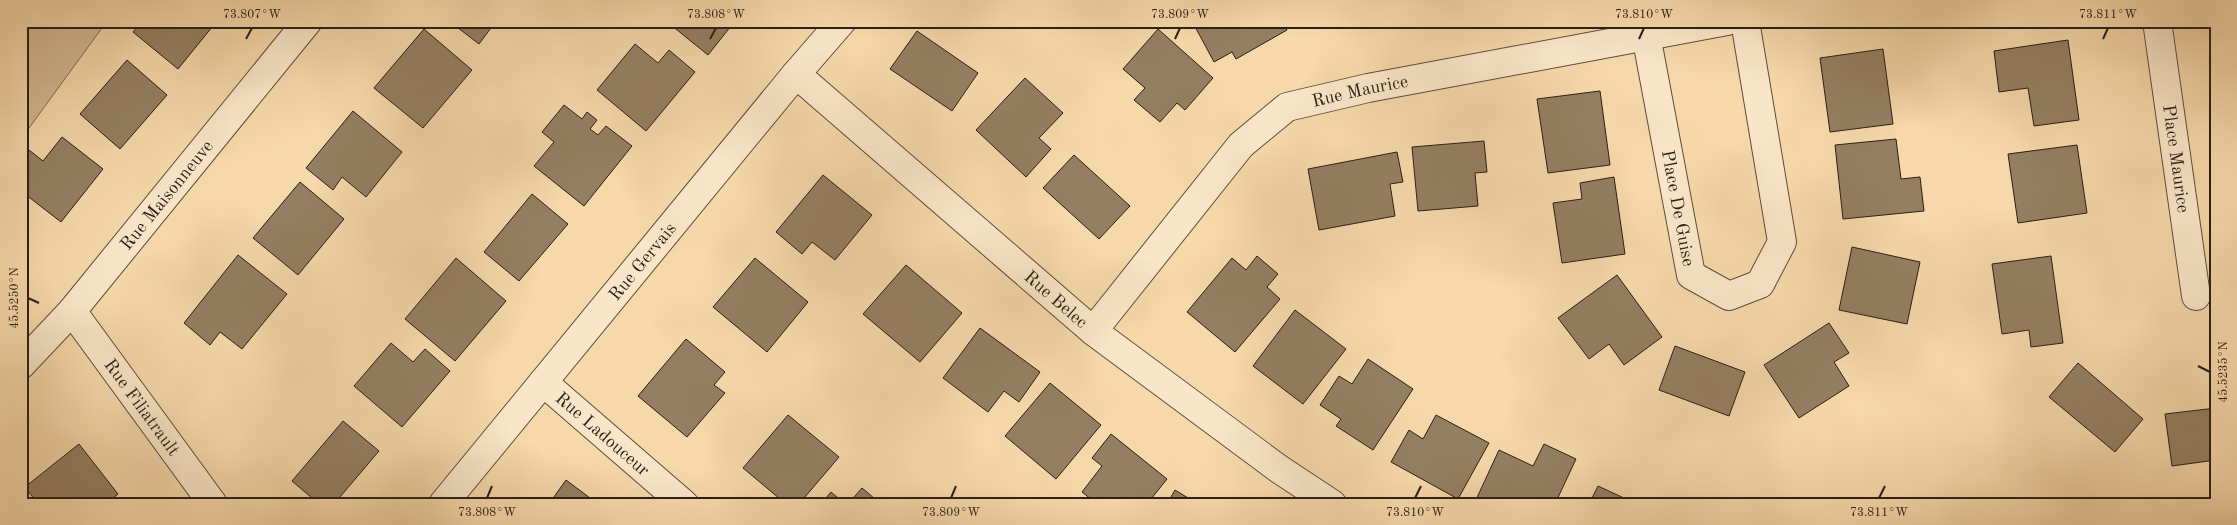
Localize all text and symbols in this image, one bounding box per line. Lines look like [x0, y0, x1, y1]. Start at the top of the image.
text: 73.807°W [223, 9, 281, 21]
text: 73.808°W [687, 9, 745, 21]
text: 73.809°W [1151, 9, 1209, 21]
text: 73.810°W [1615, 9, 1673, 21]
text: 73.811°W [2079, 9, 2137, 21]
street label: Rue Maurice [1310, 73, 1410, 111]
street label: Place Maurice [2159, 103, 2192, 214]
street label: Rue Maisonneuve [117, 137, 217, 254]
street label: Place De Guise [1658, 148, 1697, 268]
street label: Rue Gervais [606, 219, 680, 304]
text: 45.5250°N [8, 267, 21, 329]
street label: Rue Belec [1020, 268, 1091, 332]
text: 45.5235°N [2217, 341, 2230, 403]
street label: Rue Filiatrault [100, 356, 183, 459]
street label: Rue Ladouceur [552, 389, 653, 480]
text: 73.808°W [458, 507, 516, 519]
text: 73.809°W [922, 507, 980, 519]
text: 73.810°W [1386, 507, 1444, 519]
text: 73.811°W [1850, 507, 1908, 519]

